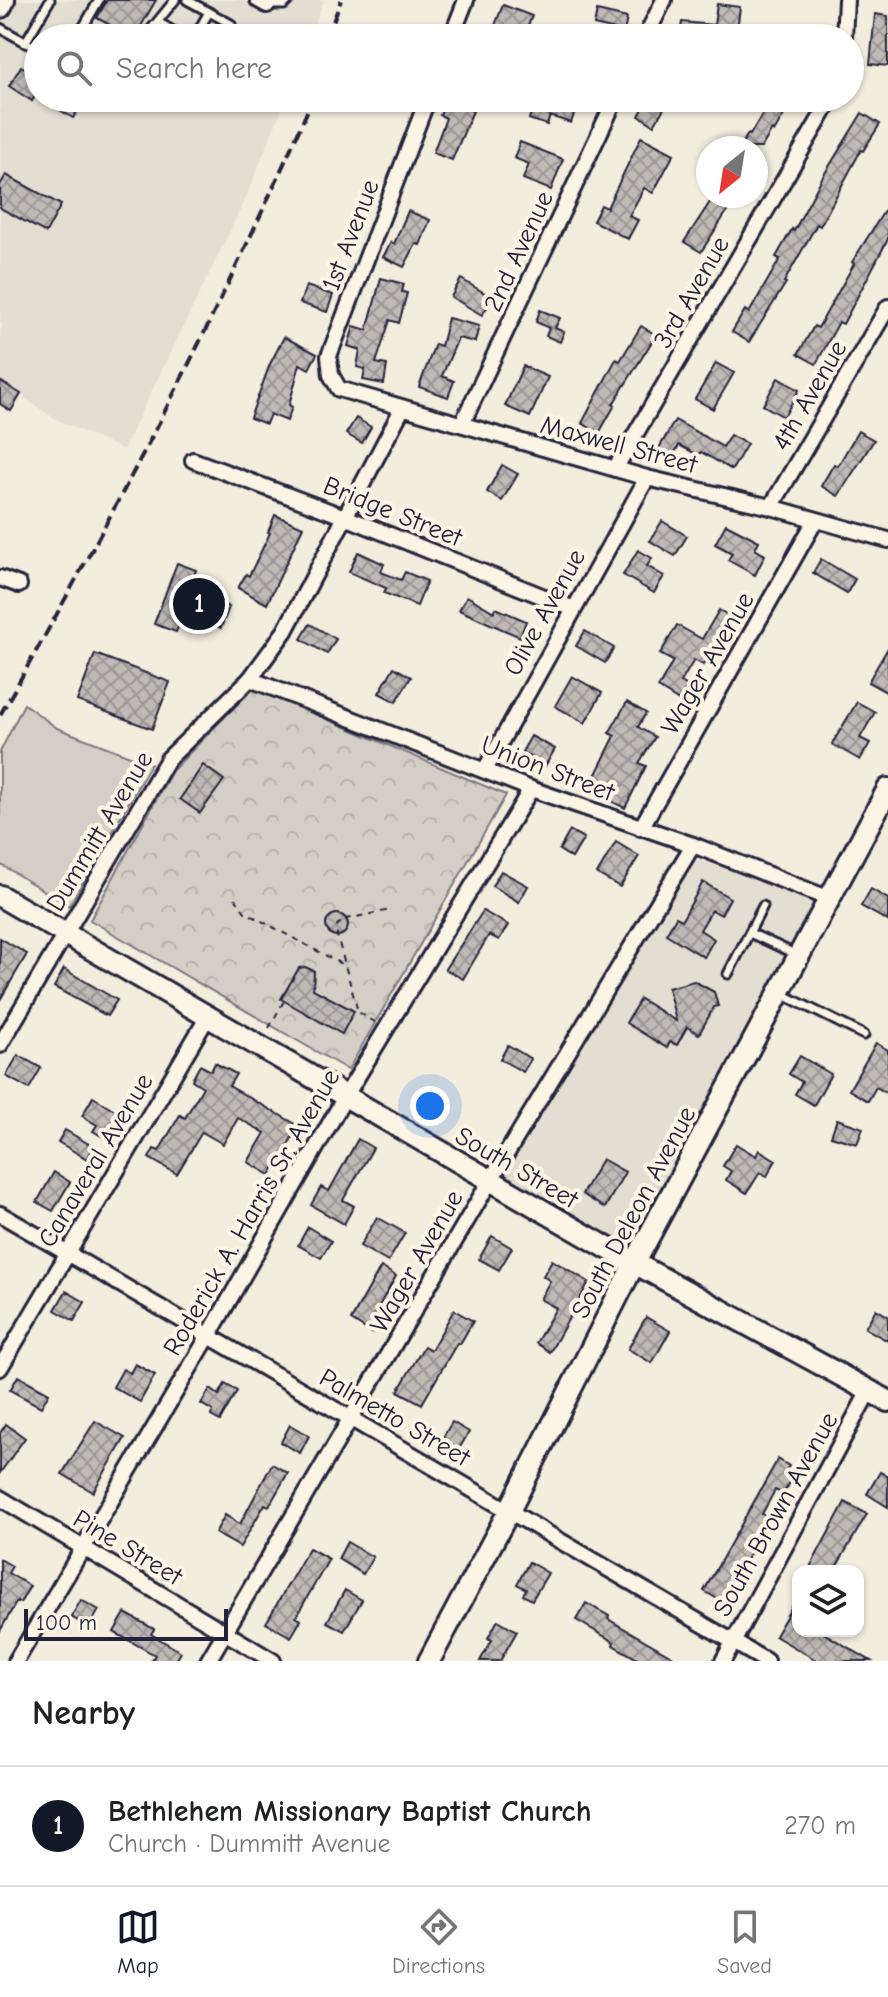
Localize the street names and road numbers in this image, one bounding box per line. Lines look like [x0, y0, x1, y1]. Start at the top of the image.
street label: 1st Avenue [316, 176, 386, 295]
street label: 2nd Avenue [478, 186, 560, 317]
street label: 3rd Avenue [648, 231, 736, 354]
street label: 4th Avenue [766, 335, 853, 456]
street label: Maxwell Street [537, 410, 702, 481]
street label: Bridge Street [319, 471, 468, 554]
street label: Olive Avenue [498, 544, 592, 681]
street label: Wager Avenue [655, 587, 761, 740]
street label: Union Street [477, 730, 620, 809]
street label: Dummitt Avenue [40, 746, 159, 917]
street label: Roderick A. Harris Sr. Avenue [157, 1064, 346, 1361]
street label: Canaveral Avenue [32, 1068, 160, 1253]
street label: South Deleon Avenue [565, 1101, 702, 1323]
street label: South Street [450, 1121, 584, 1216]
street label: Wager Avenue [364, 1185, 470, 1338]
street label: Palmetto Street [314, 1363, 476, 1474]
street label: South Brown Avenue [707, 1407, 844, 1622]
street label: Pine Street [68, 1504, 189, 1593]

